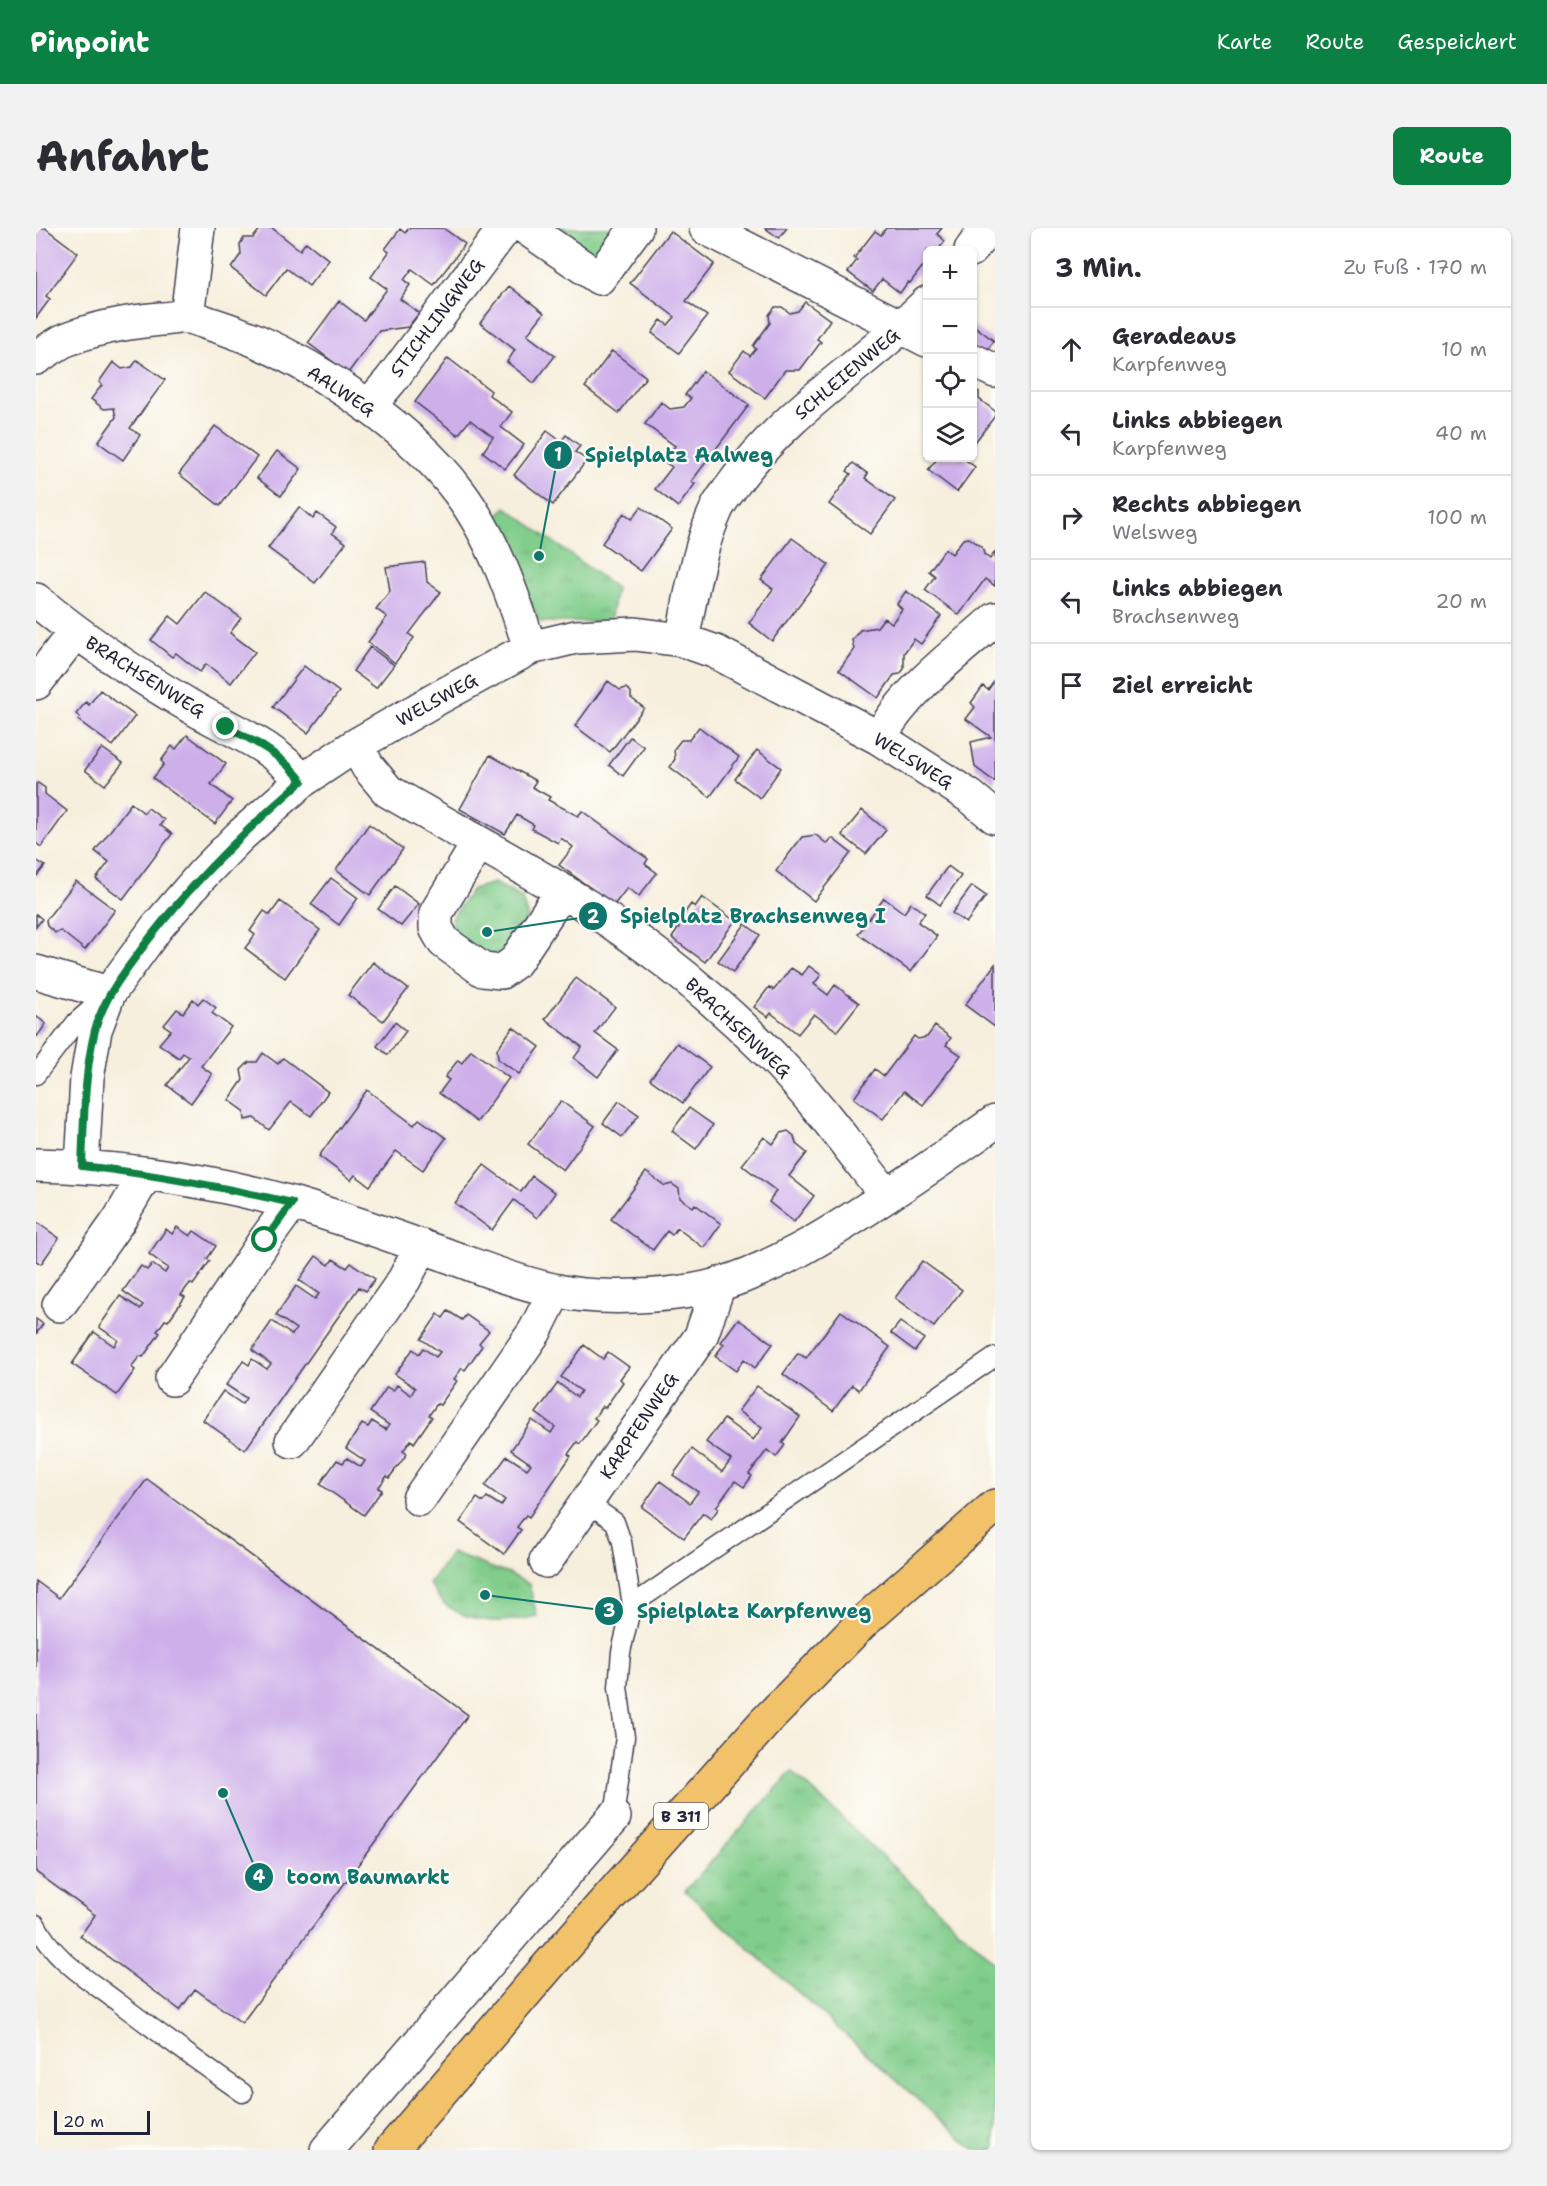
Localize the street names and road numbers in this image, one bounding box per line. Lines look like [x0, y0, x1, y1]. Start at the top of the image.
street label: STICHLINGWEG [385, 254, 490, 382]
street label: SCHLEIENWEG [789, 323, 905, 425]
street label: AALWEG [302, 360, 380, 422]
street label: BRACHSENWEG [81, 631, 210, 724]
street label: WELSWEG [392, 668, 482, 732]
street label: WELSWEG [869, 727, 958, 795]
street label: BRACHSENWEG [680, 973, 796, 1084]
street label: KARPFENWEG [595, 1368, 684, 1484]
road number: B 311 [654, 1803, 708, 1829]

